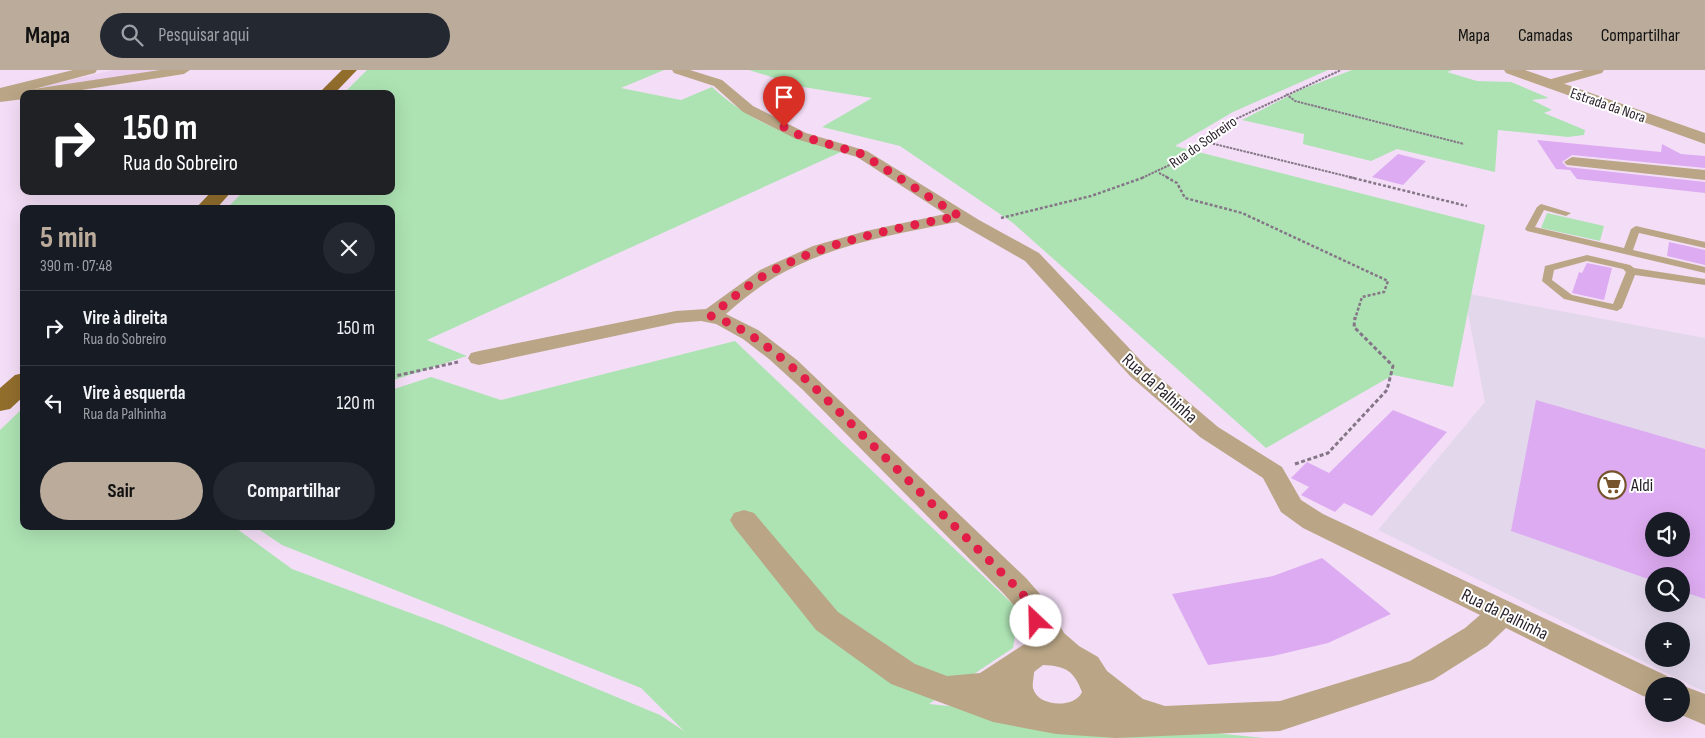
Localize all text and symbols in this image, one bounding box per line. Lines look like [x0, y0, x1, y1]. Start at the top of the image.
search box [100, 13, 450, 58]
text: Mapa [25, 21, 70, 50]
icon: search [118, 21, 146, 49]
text: Pesquisar aqui [158, 24, 249, 47]
text: Mapa [1458, 25, 1490, 46]
text: Camadas [1518, 25, 1573, 46]
text: Compartilhar [1601, 25, 1680, 46]
pin [763, 76, 805, 127]
icon: arrive [770, 83, 798, 111]
street label: Estrada da Nora [1568, 84, 1648, 127]
text: 150 m [123, 107, 197, 150]
icon: right [40, 110, 105, 175]
street label: Rua do Sobreiro [1166, 112, 1241, 173]
text: Rua do Sobreiro [123, 150, 238, 177]
text: 5 min [40, 220, 97, 256]
button: close [323, 222, 375, 274]
text: 390 m · 07:48 [40, 257, 112, 276]
text: Vire à direita [83, 307, 167, 330]
icon: right [40, 314, 68, 342]
text: 150 m [337, 317, 375, 340]
text: Rua do Sobreiro [83, 330, 167, 349]
street label: Rua da Palhinha [1118, 349, 1202, 428]
text: Vire à esquerda [83, 382, 185, 405]
icon: left [40, 389, 68, 417]
text: 120 m [337, 392, 375, 415]
text: Rua da Palhinha [83, 405, 167, 424]
button: Sair [40, 462, 203, 520]
button: Compartilhar [213, 462, 375, 520]
supermarket icon: Aldi [1597, 470, 1627, 500]
place label: Aldi [1630, 475, 1653, 496]
map controls [1645, 512, 1690, 722]
button: sound [1645, 512, 1690, 557]
button: search [1645, 567, 1690, 612]
street label: Rua da Palhinha [1458, 584, 1552, 645]
position arrow [1009, 594, 1061, 646]
button: + [1645, 622, 1690, 667]
button: − [1645, 677, 1690, 722]

